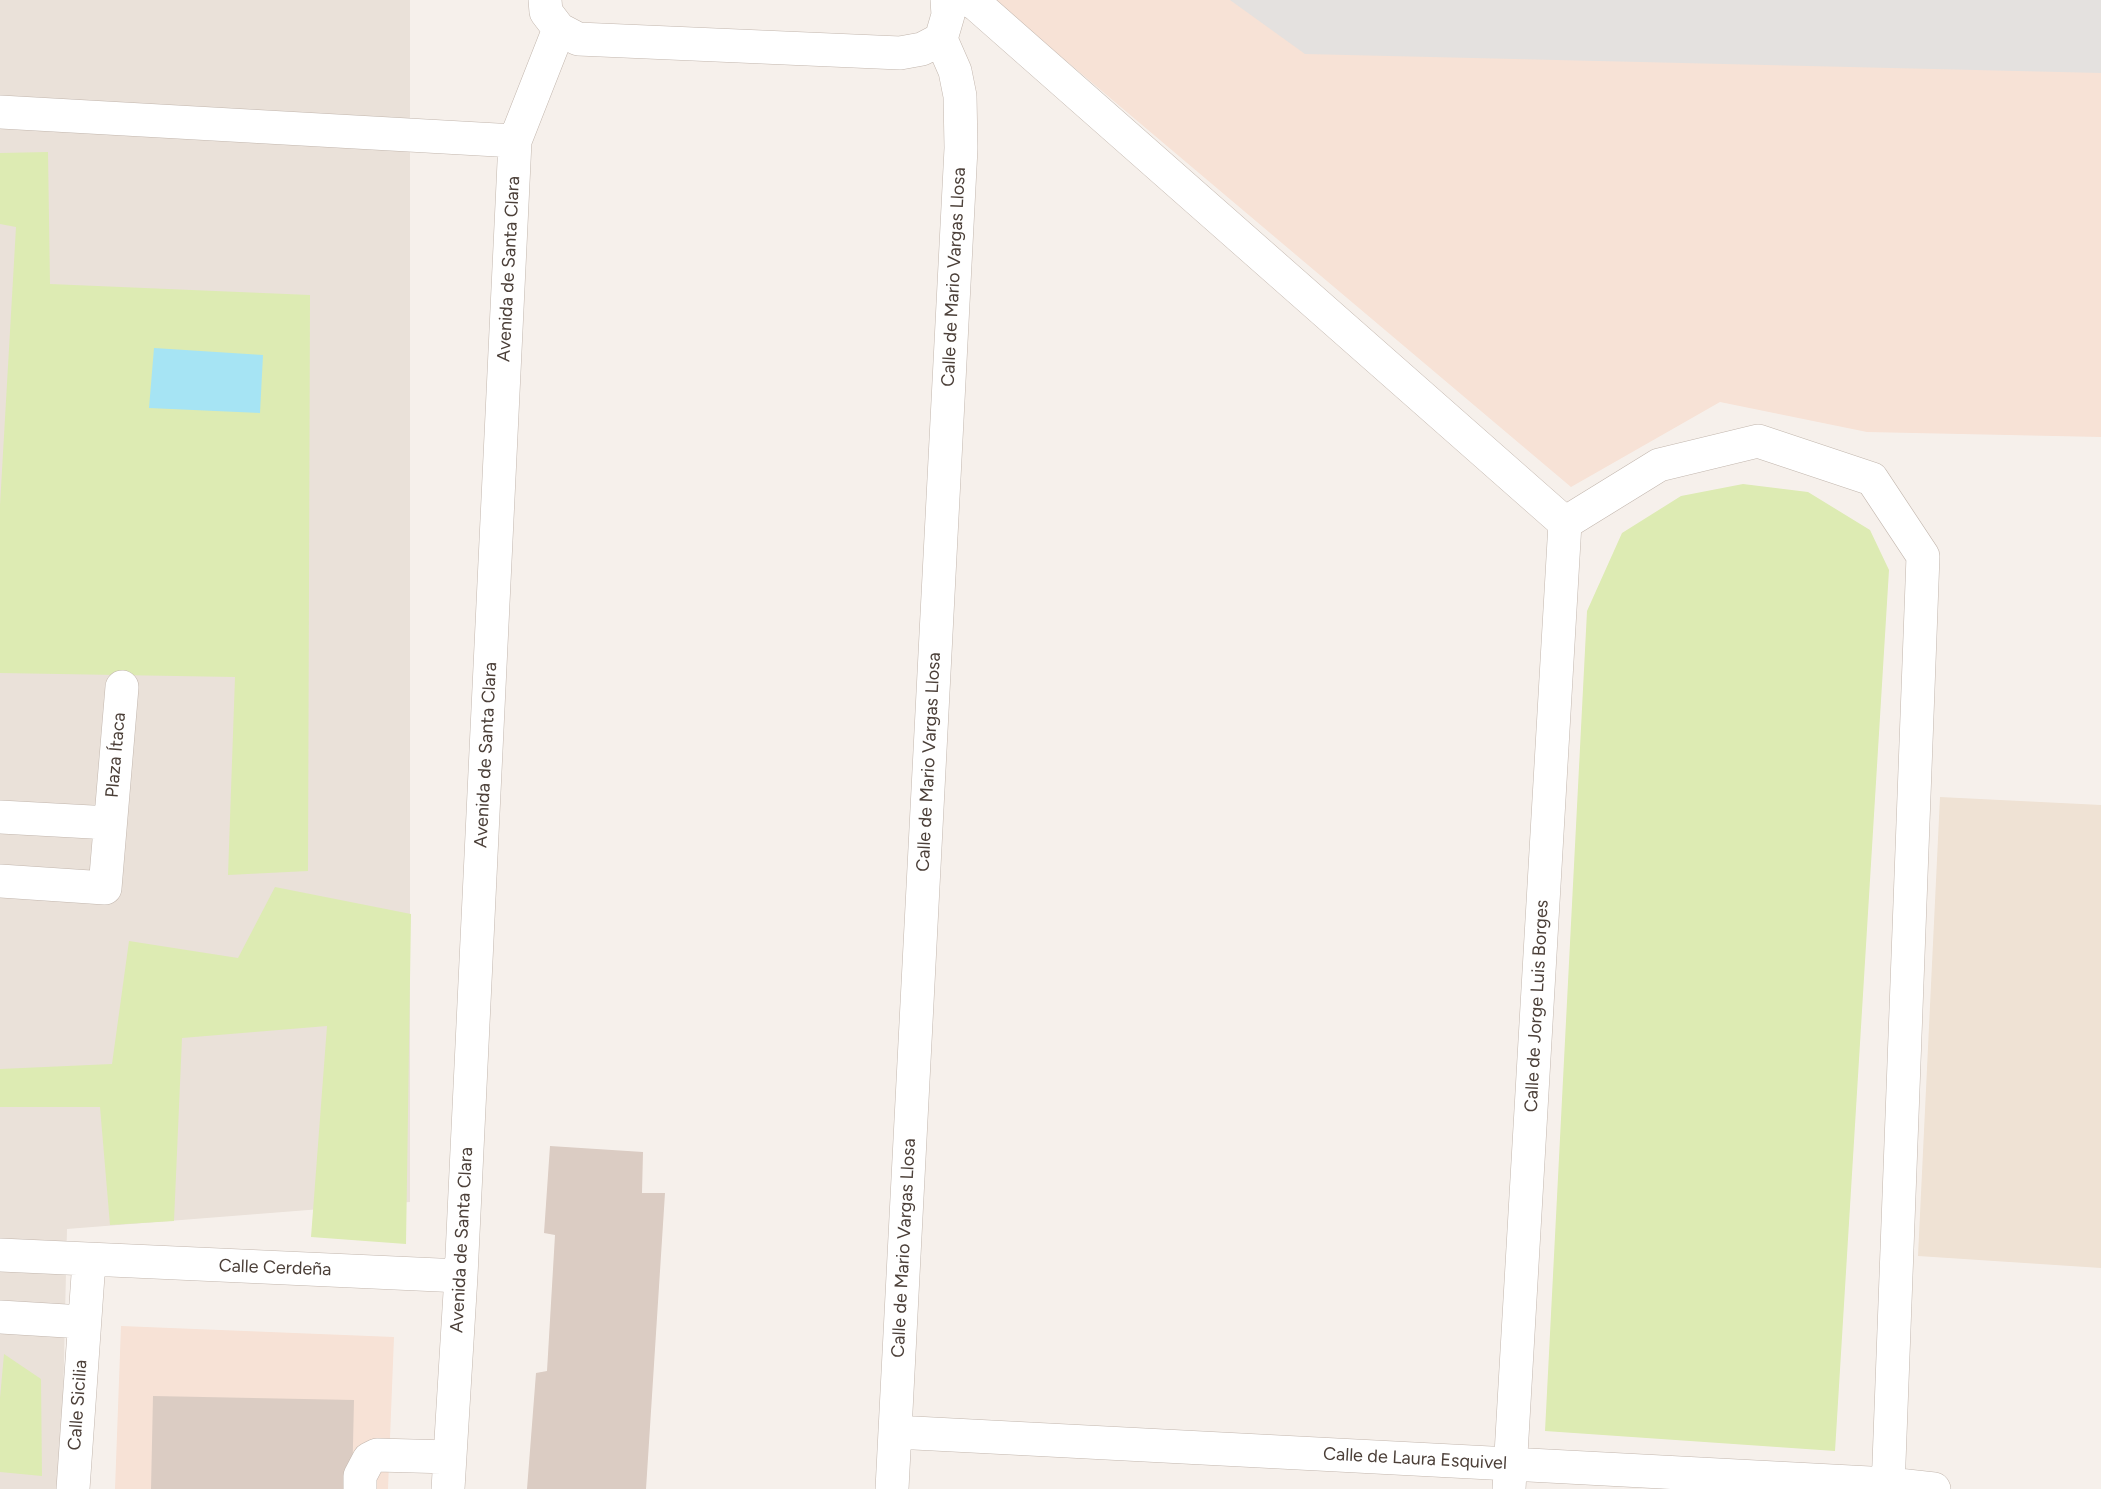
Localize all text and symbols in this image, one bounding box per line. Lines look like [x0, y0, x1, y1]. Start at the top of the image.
street label: Calle de Mario Vargas Llosa [937, 167, 971, 387]
street label: Avenida de Santa Clara [493, 175, 525, 363]
street label: Calle de Mario Vargas Llosa [912, 652, 946, 872]
street label: Avenida de Santa Clara [470, 661, 502, 849]
street label: Plaza Ítaca [102, 711, 130, 799]
street label: Calle de Jorge Luis Borges [1521, 899, 1553, 1113]
street label: Calle de Mario Vargas Llosa [887, 1138, 921, 1358]
street label: Avenida de Santa Clara [446, 1146, 478, 1334]
street label: Calle Cerdeña [218, 1255, 332, 1281]
street label: Calle Sicilia [64, 1359, 92, 1451]
street label: Calle de Laura Esquivel [1323, 1443, 1507, 1475]

